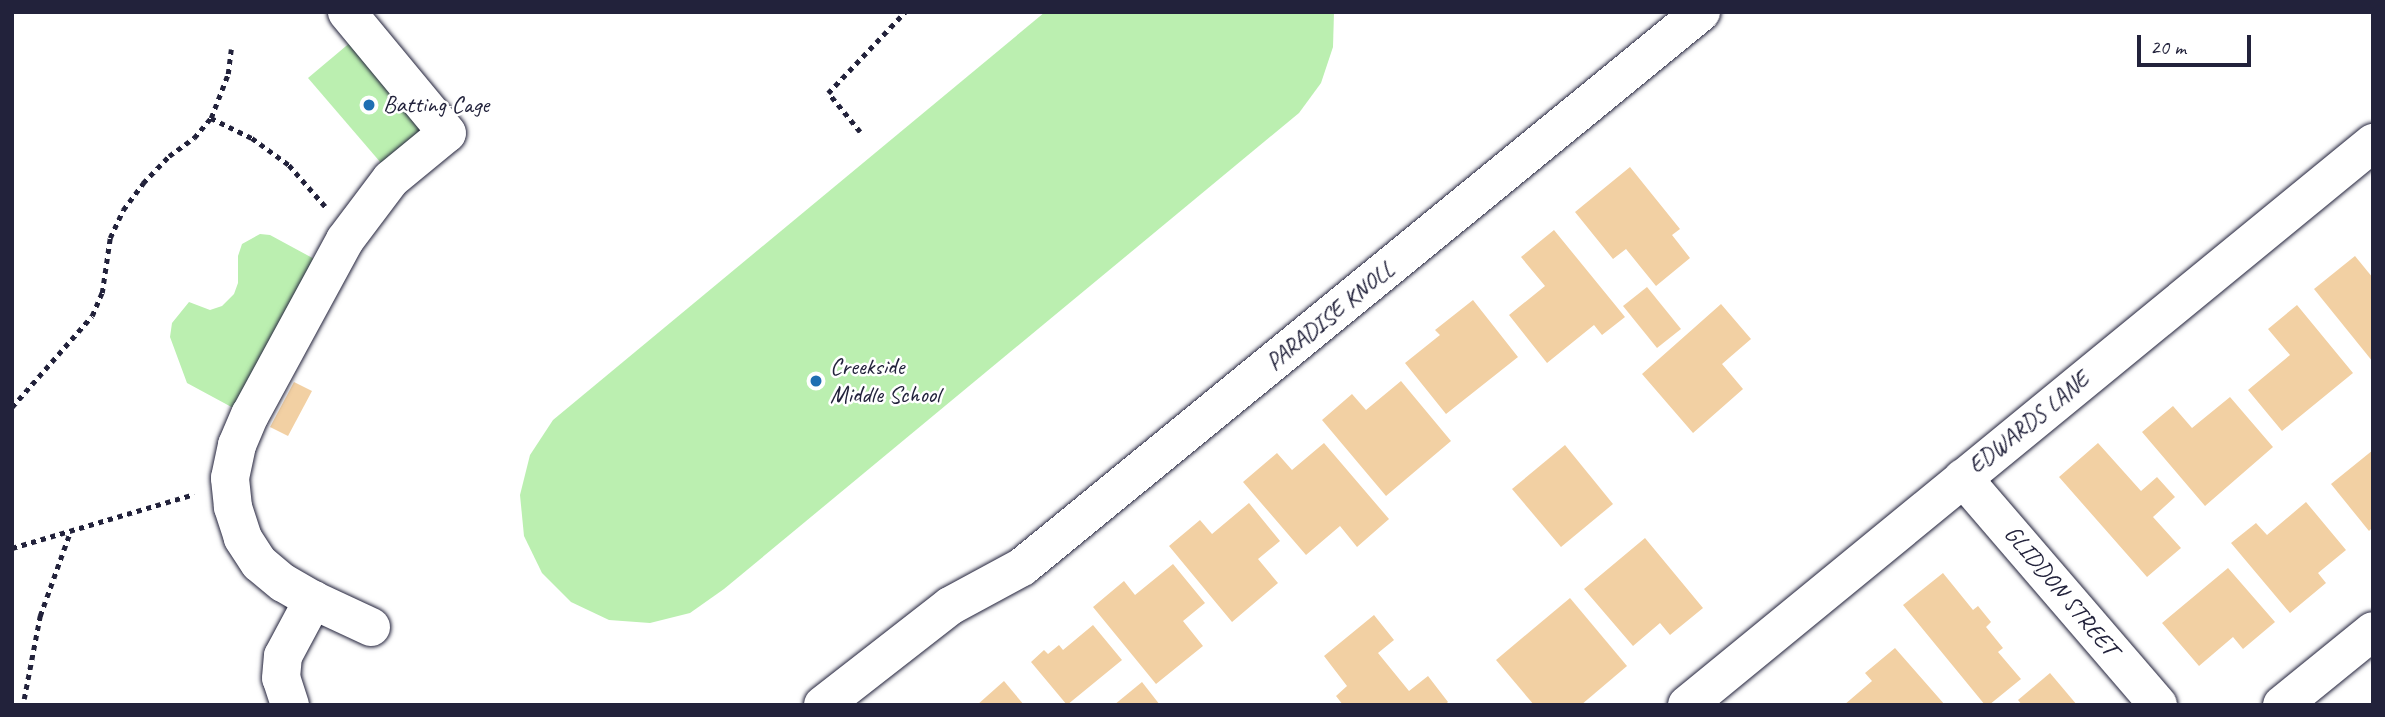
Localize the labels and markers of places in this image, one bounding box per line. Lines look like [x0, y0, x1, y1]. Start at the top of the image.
place label: Batting Cage [383, 91, 490, 119]
marker: Batting Cage [361, 97, 377, 113]
place label: Creekside Middle School [830, 353, 940, 409]
marker: Creekside Middle School [808, 373, 824, 389]

